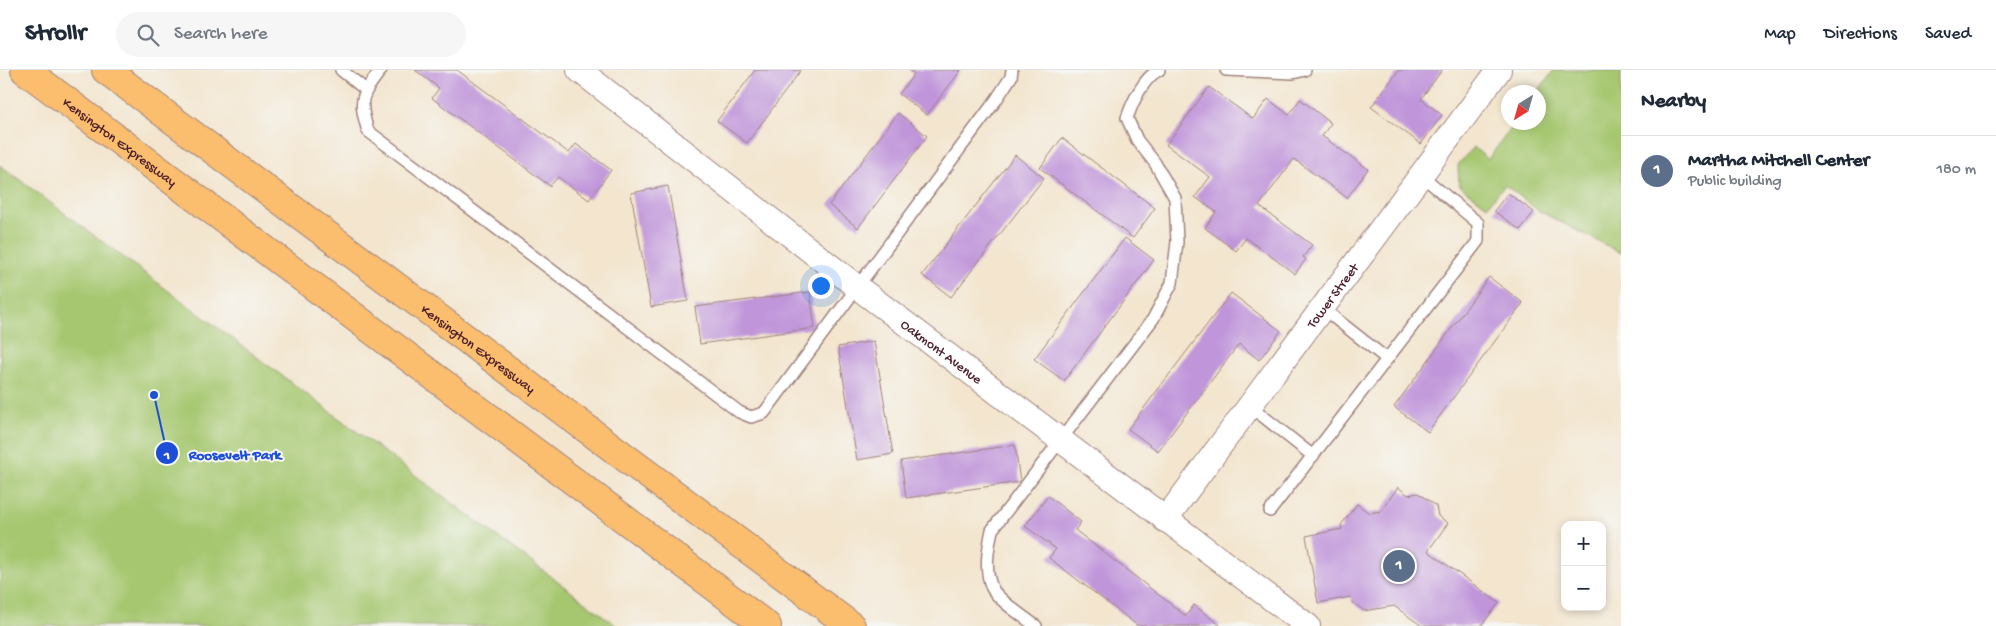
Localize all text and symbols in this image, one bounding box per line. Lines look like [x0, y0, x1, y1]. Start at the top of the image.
search box [116, 12, 466, 57]
text: Strollr [25, 20, 86, 49]
icon: search [134, 21, 162, 49]
text: Search here [174, 23, 268, 46]
text: Map [1764, 24, 1796, 45]
text: Directions [1824, 24, 1897, 45]
text: Saved [1925, 24, 1971, 45]
north arrow [1501, 85, 1546, 130]
text: Nearby [1641, 90, 1706, 115]
street label: Kensington Expressway [58, 95, 179, 192]
text: Martha Mitchell Center [1688, 150, 1869, 173]
text: 1 [1654, 161, 1660, 180]
text: 180 m [1937, 161, 1976, 180]
text: Public building [1688, 173, 1782, 192]
street label: Tower Street [1304, 260, 1364, 333]
your location [808, 273, 834, 299]
street label: Kensington Expressway [417, 302, 538, 398]
street label: Oakmont Avenue [896, 317, 985, 389]
callout: Roosevelt Park [154, 438, 292, 468]
text: 1 [163, 447, 170, 465]
text: Roosevelt Park [188, 447, 284, 465]
map controls [1561, 521, 1606, 611]
button: + [1561, 521, 1606, 566]
pin: 1 [1383, 547, 1415, 585]
button: − [1561, 566, 1606, 611]

